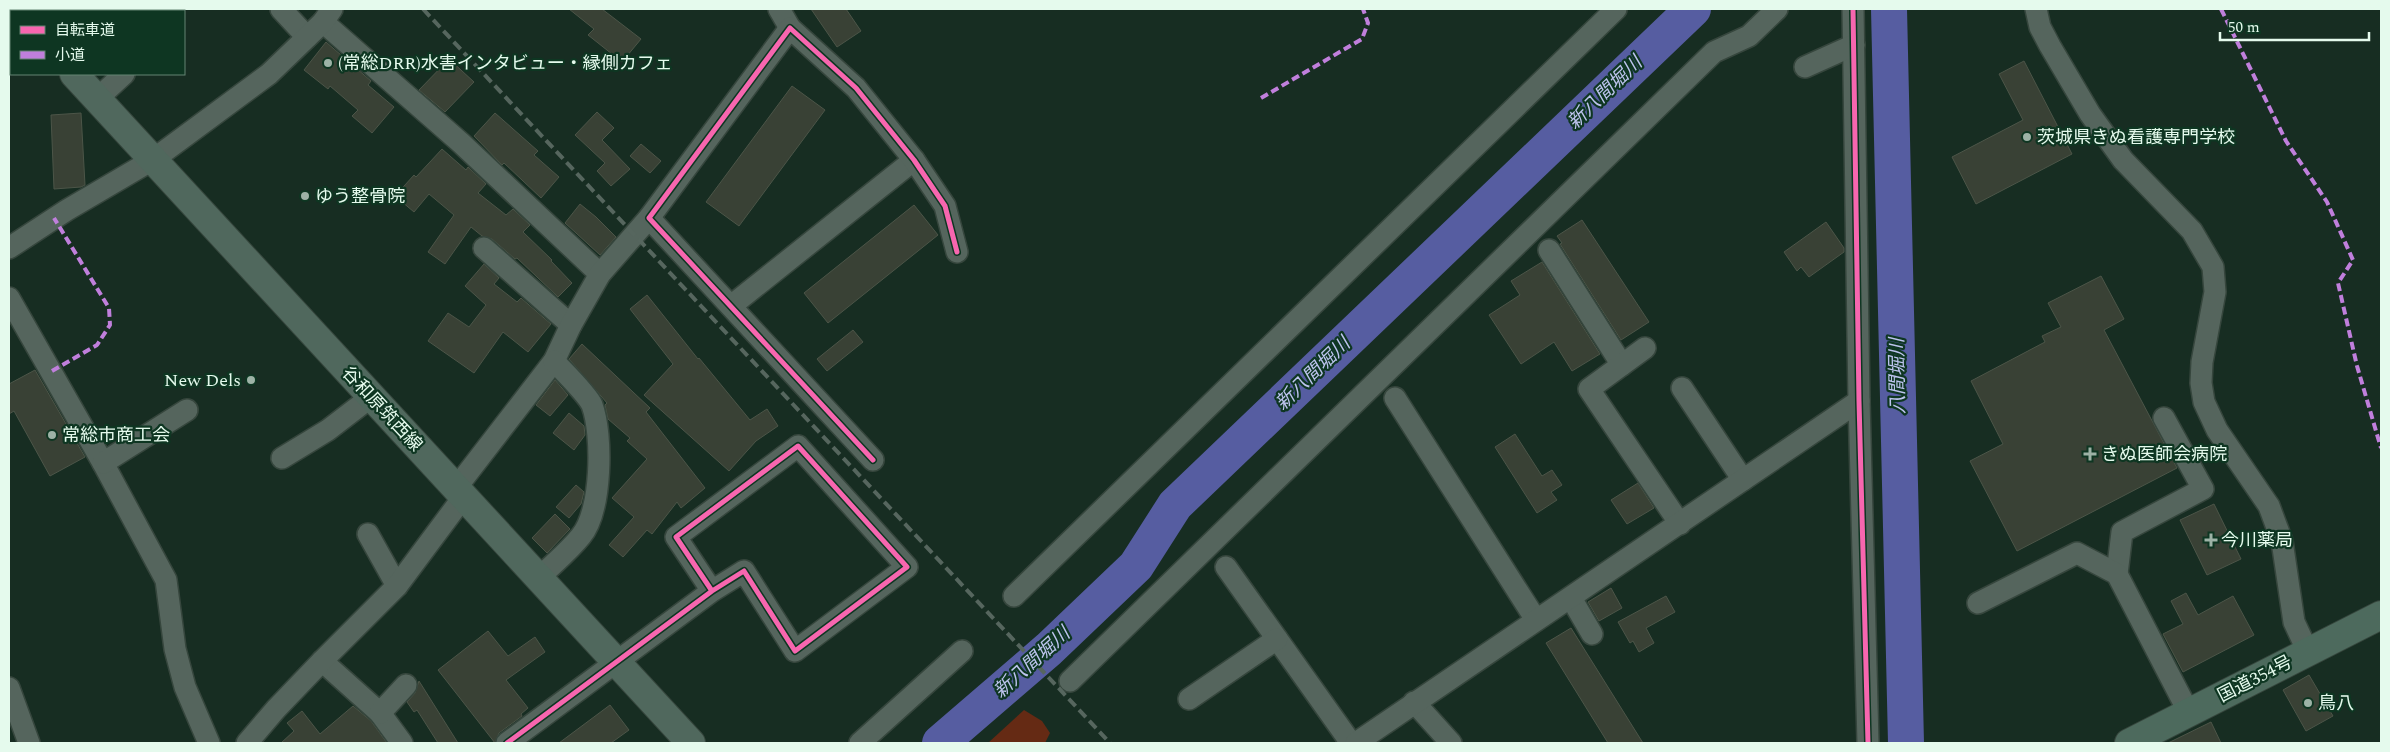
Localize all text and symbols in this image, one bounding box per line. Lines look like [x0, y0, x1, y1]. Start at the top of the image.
legend [10, 10, 185, 75]
scale bar [2220, 10, 2369, 42]
text: 50 m [2228, 16, 2260, 39]
text: 自転車道 [55, 19, 115, 42]
text: 小道 [55, 44, 85, 67]
water label: 新八間堀川 [1561, 48, 1651, 136]
place label: (常総DRR)水害インタビュー・縁側カフェ [338, 50, 673, 77]
marker: (常総DRR)水害インタビュー・縁側カフェ [322, 57, 334, 69]
place label: 茨城県きぬ看護専門学校 [2037, 124, 2235, 151]
marker: 茨城県きぬ看護専門学校 [2021, 131, 2033, 143]
place label: ゆう整骨院 [315, 183, 405, 210]
marker: ゆう整骨院 [299, 190, 311, 202]
water label: 新八間堀川 [1269, 329, 1359, 417]
water label: 八間堀川 [1883, 336, 1913, 414]
street label: 谷和原筑西線 [335, 360, 429, 458]
place label: New Dels [164, 367, 241, 394]
marker: New Dels [245, 374, 257, 386]
place label: 常総市商工会 [62, 422, 170, 449]
marker: 常総市商工会 [46, 429, 58, 441]
place label: きぬ医師会病院 [2101, 441, 2227, 468]
marker: きぬ医師会病院 [2083, 447, 2097, 461]
place label: 今川薬局 [2221, 527, 2293, 554]
marker: 今川薬局 [2205, 534, 2217, 546]
water label: 新八間堀川 [987, 619, 1078, 706]
street label: 国道354号 [2213, 649, 2297, 709]
place label: 鳥八 [2318, 690, 2354, 717]
marker: 鳥八 [2302, 697, 2314, 709]

